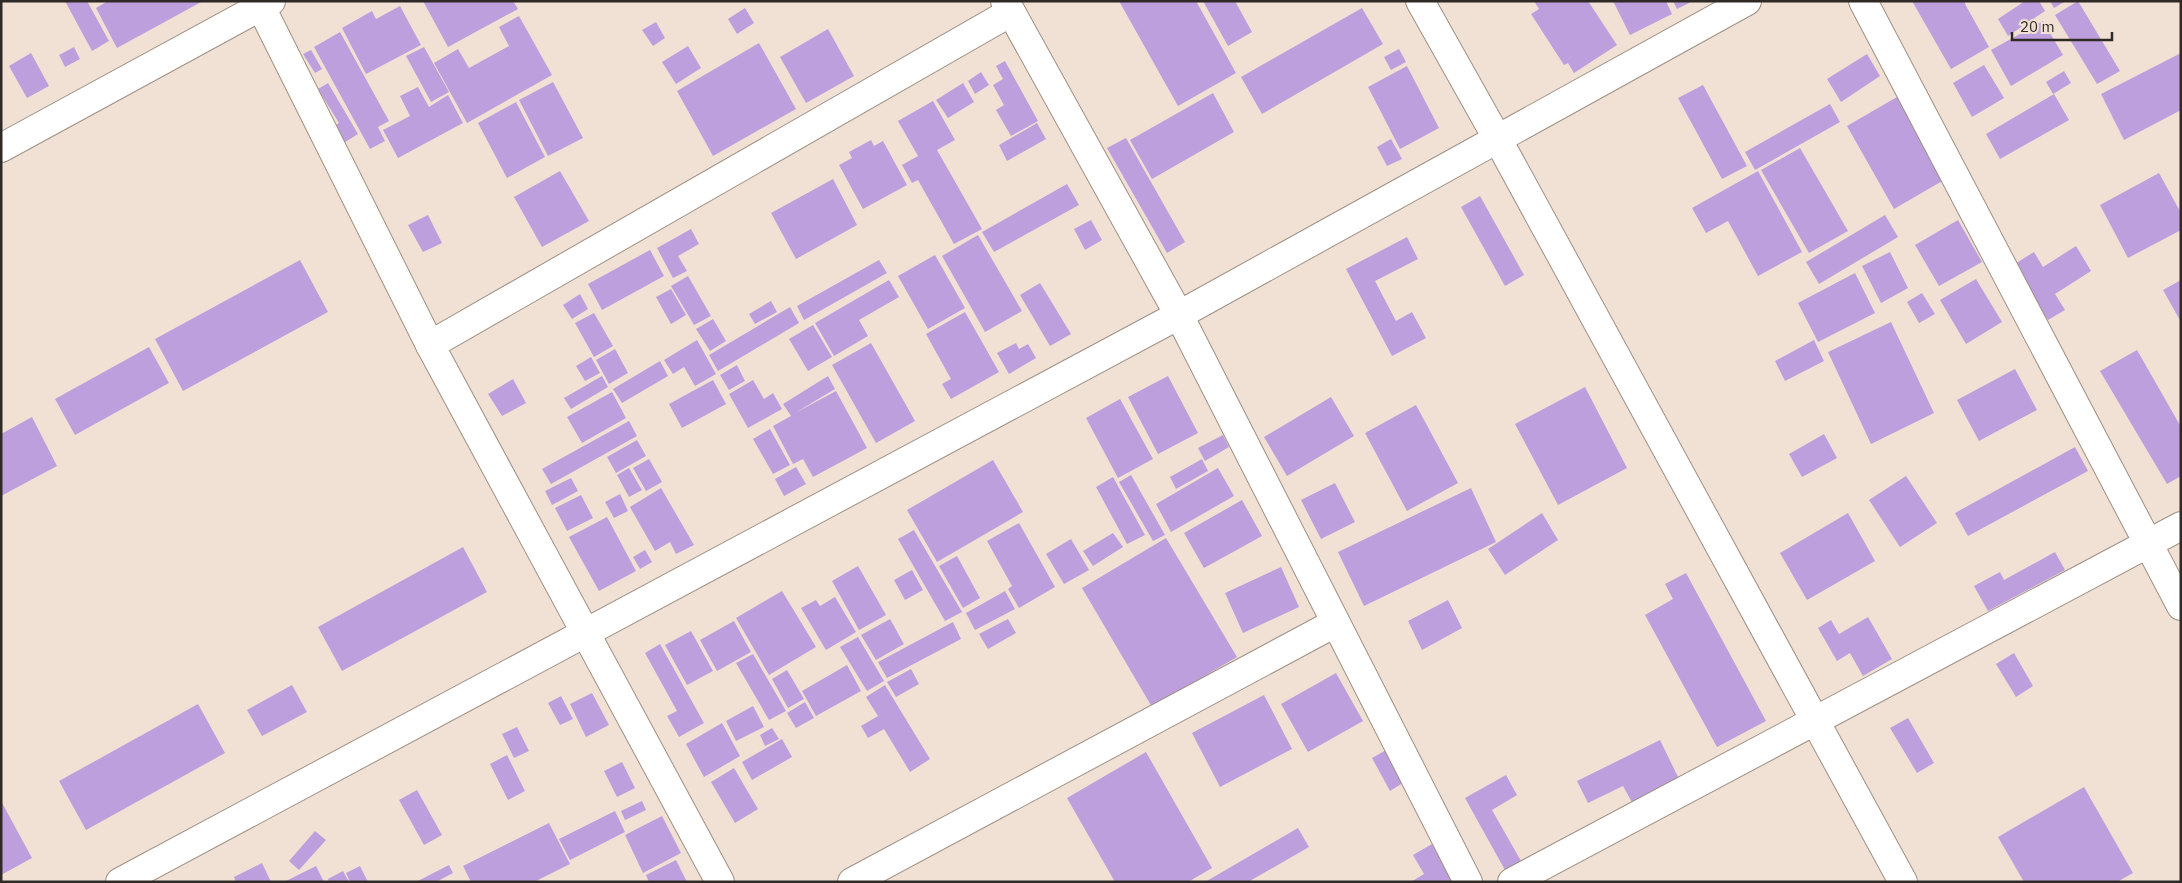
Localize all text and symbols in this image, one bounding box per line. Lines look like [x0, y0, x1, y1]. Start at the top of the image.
scale bar [2012, 10, 2112, 42]
text: 20 m [2020, 17, 2055, 36]

